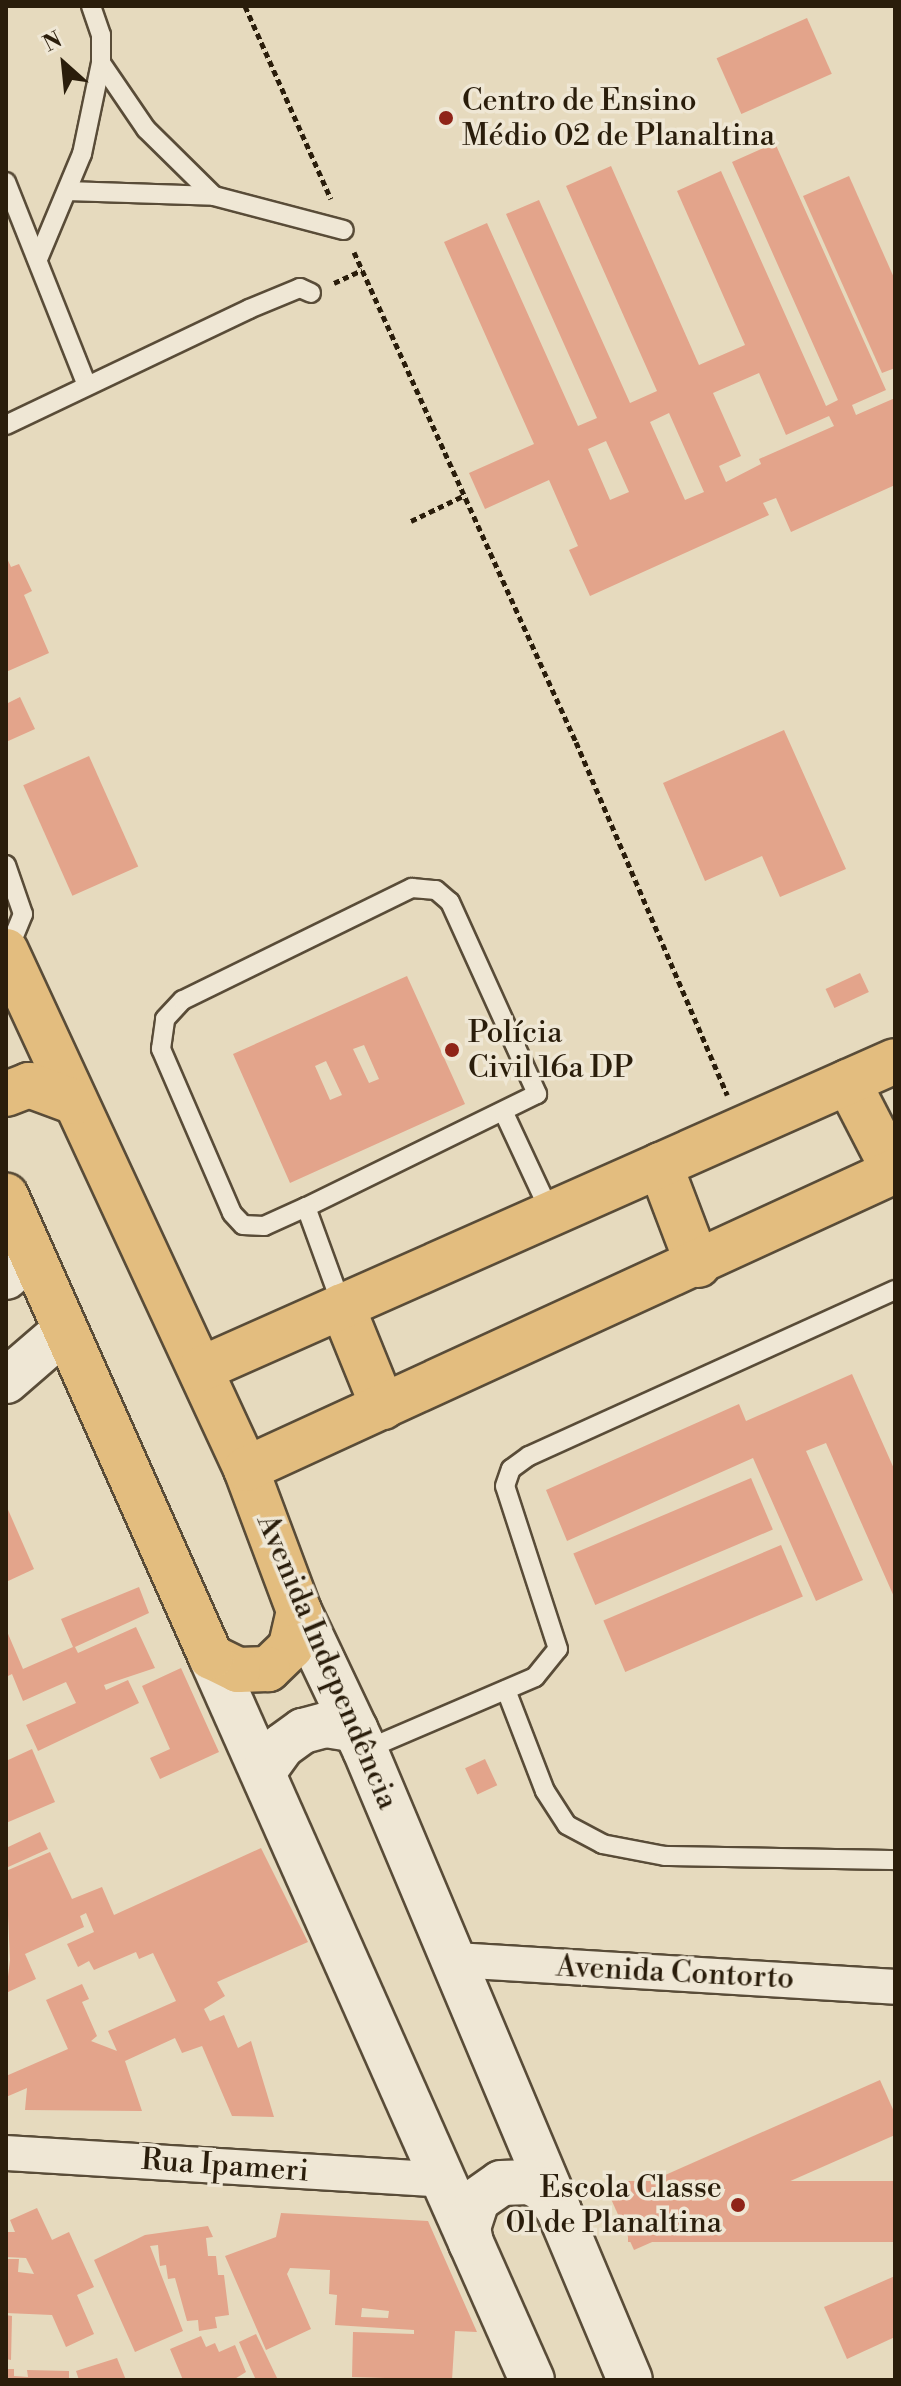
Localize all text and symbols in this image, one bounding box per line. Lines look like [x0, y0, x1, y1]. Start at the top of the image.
north arrow [24, 24, 104, 104]
text: N [39, 26, 67, 58]
place label: Centro de Ensino Médio 02 de Planaltina [462, 83, 775, 154]
marker: Centro de Ensino Médio 02 de Planaltina [437, 109, 455, 127]
place label: Polícia Civil 16a DP [468, 1015, 634, 1086]
marker: Polícia Civil 16a DP [443, 1041, 461, 1059]
street label: Avenida Independência [248, 1509, 406, 1815]
street label: Avenida Contorto [555, 1949, 795, 1997]
street label: Rua Ipameri [140, 2142, 310, 2190]
place label: Escola Classe 01 de Planaltina [505, 2170, 722, 2240]
marker: Escola Classe 01 de Planaltina [729, 2196, 747, 2214]

